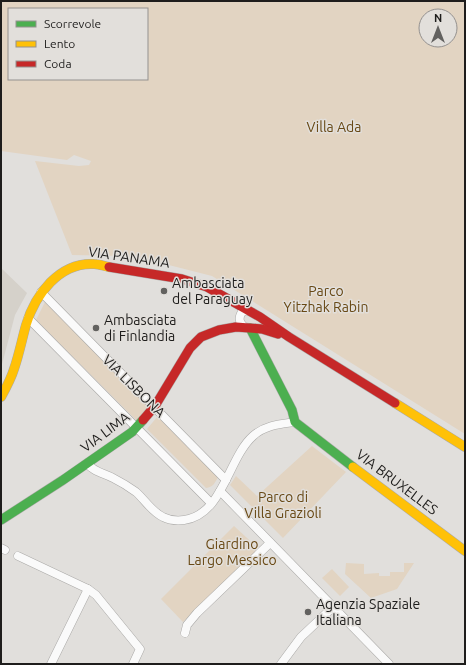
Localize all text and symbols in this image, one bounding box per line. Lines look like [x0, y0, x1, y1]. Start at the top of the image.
legend [8, 8, 148, 80]
north arrow [418, 8, 458, 48]
text: N [434, 12, 442, 24]
text: Scorrevole [44, 17, 101, 30]
text: Lento [44, 37, 75, 50]
text: Coda [44, 57, 72, 70]
park label: Villa Ada [307, 119, 361, 135]
street label: VIA PANAMA [87, 243, 171, 271]
place label: Ambasciata del Paraguay [172, 275, 253, 307]
park label: Parco Yitzhak Rabin [284, 283, 368, 315]
marker: Ambasciata del Paraguay [159, 286, 169, 296]
place label: Ambasciata di Finlandia [104, 312, 176, 344]
marker: Ambasciata di Finlandia [91, 323, 101, 333]
street label: VIA LISBONA [99, 351, 169, 421]
street label: VIA LIMA [78, 409, 132, 455]
street label: VIA BRUXELLES [353, 446, 441, 518]
park label: Parco di Villa Grazioli [244, 489, 322, 521]
park label: Giardino Largo Messico [187, 536, 277, 568]
place label: Agenzia Spaziale Italiana [316, 596, 420, 628]
marker: Agenzia Spaziale Italiana [303, 607, 313, 617]

